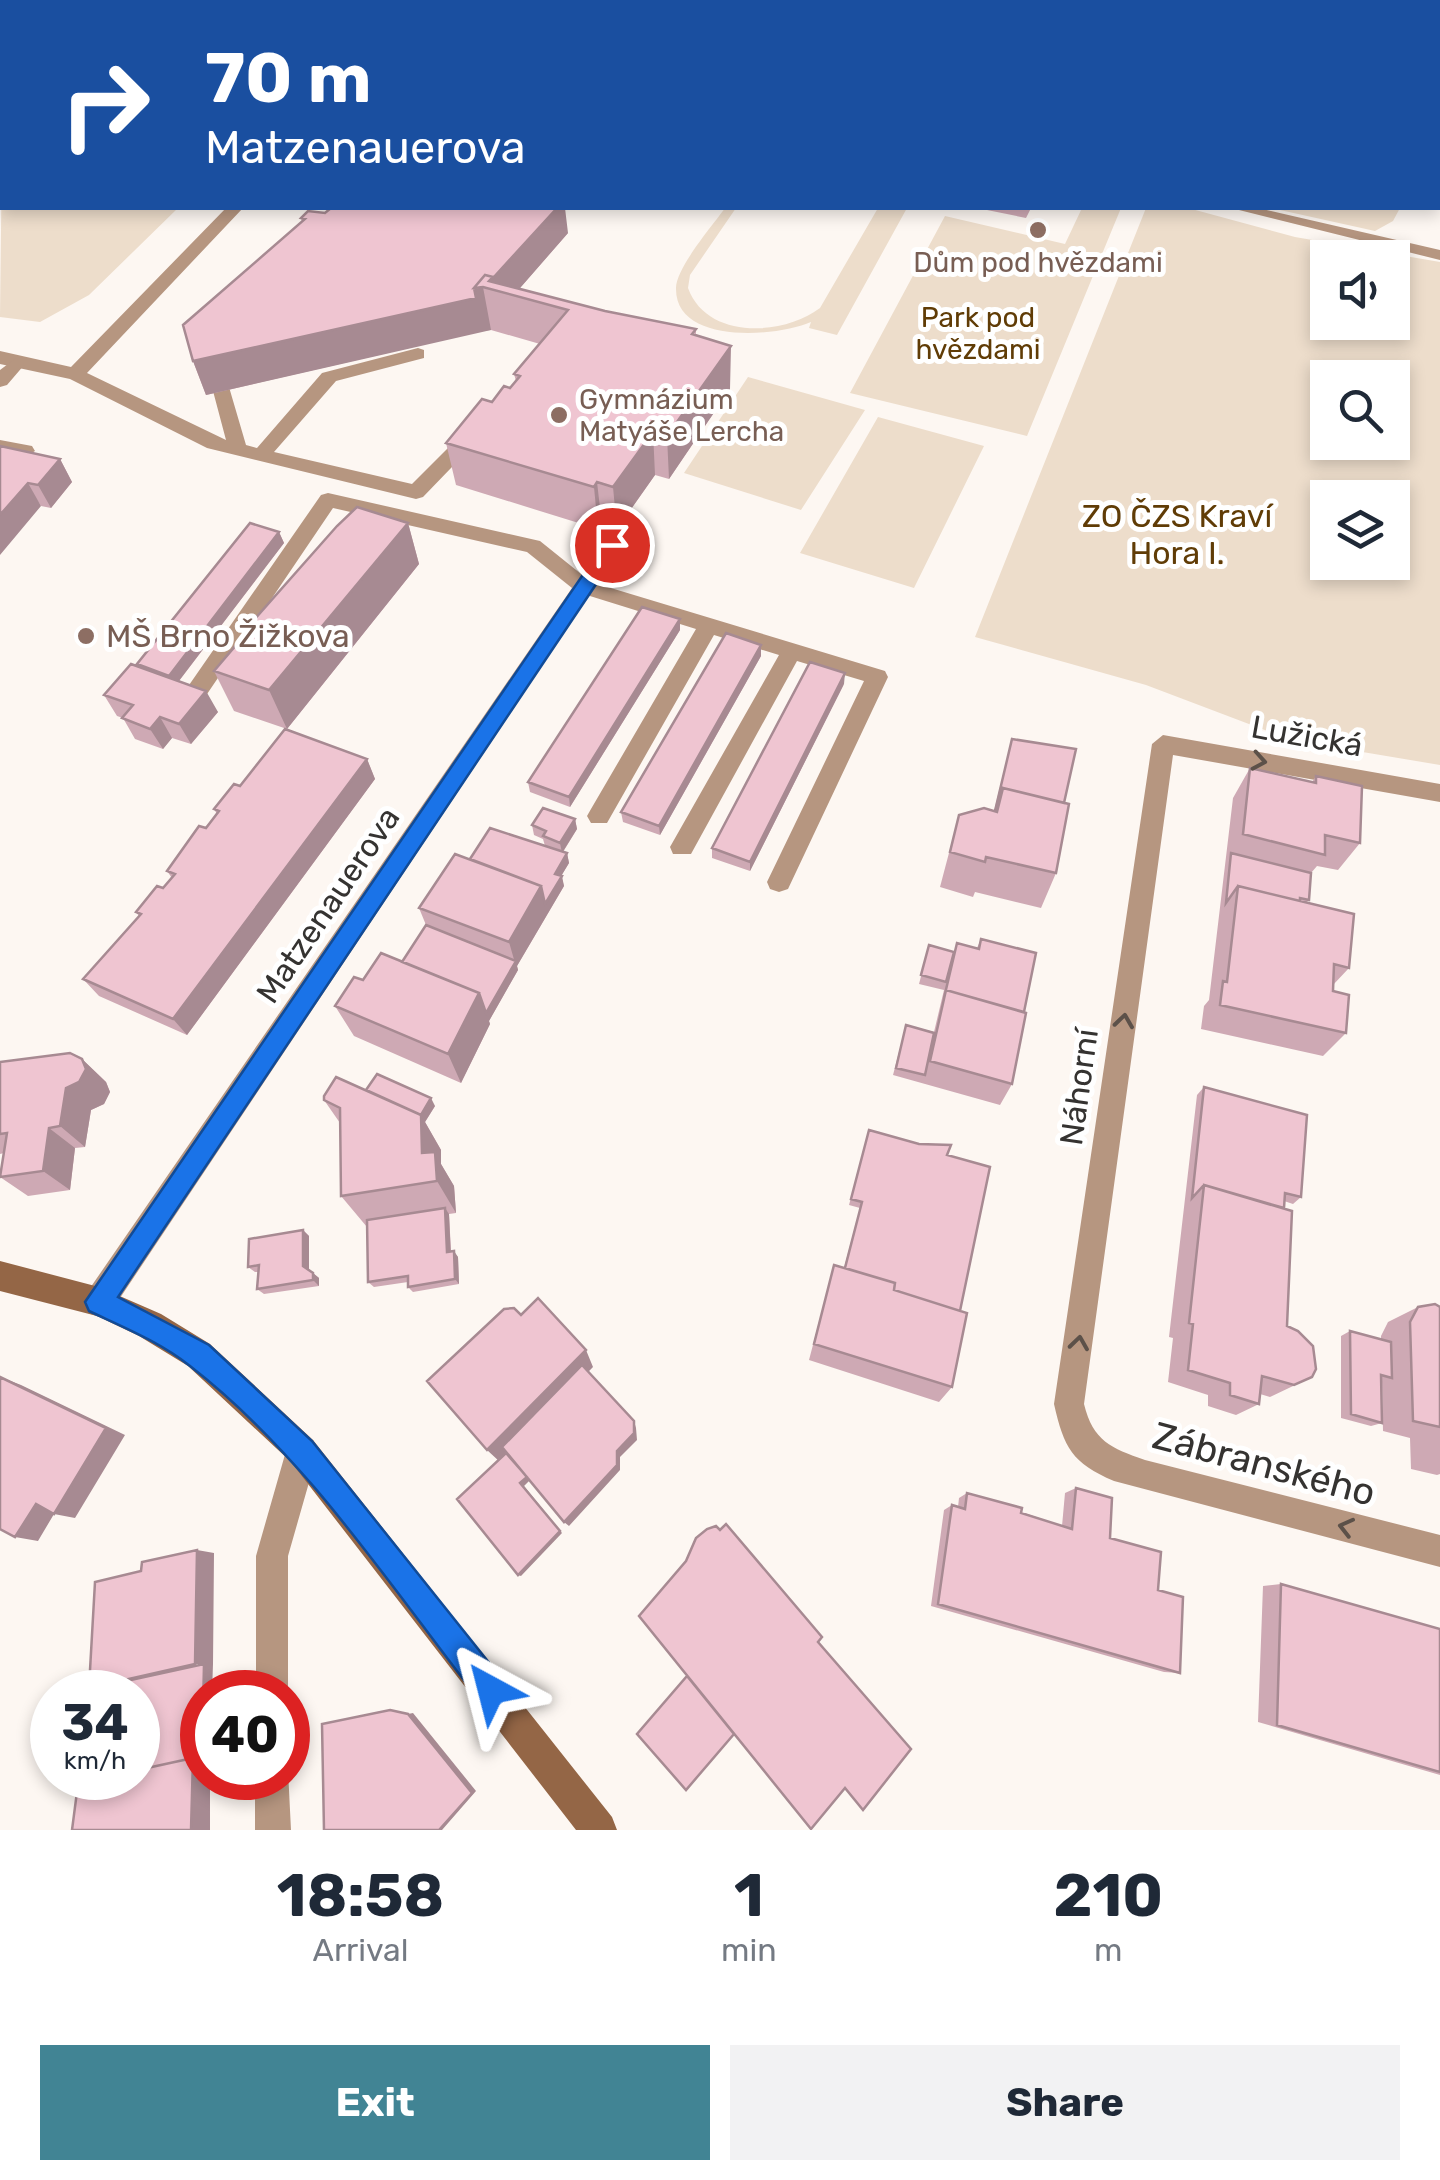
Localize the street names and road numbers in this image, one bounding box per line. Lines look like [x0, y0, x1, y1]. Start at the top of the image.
street label: Lužická [1248, 708, 1366, 764]
street label: Matzenauerova [248, 800, 408, 1010]
street label: Náhorní [1052, 1024, 1106, 1148]
street label: Zábranského [1148, 1412, 1380, 1516]

